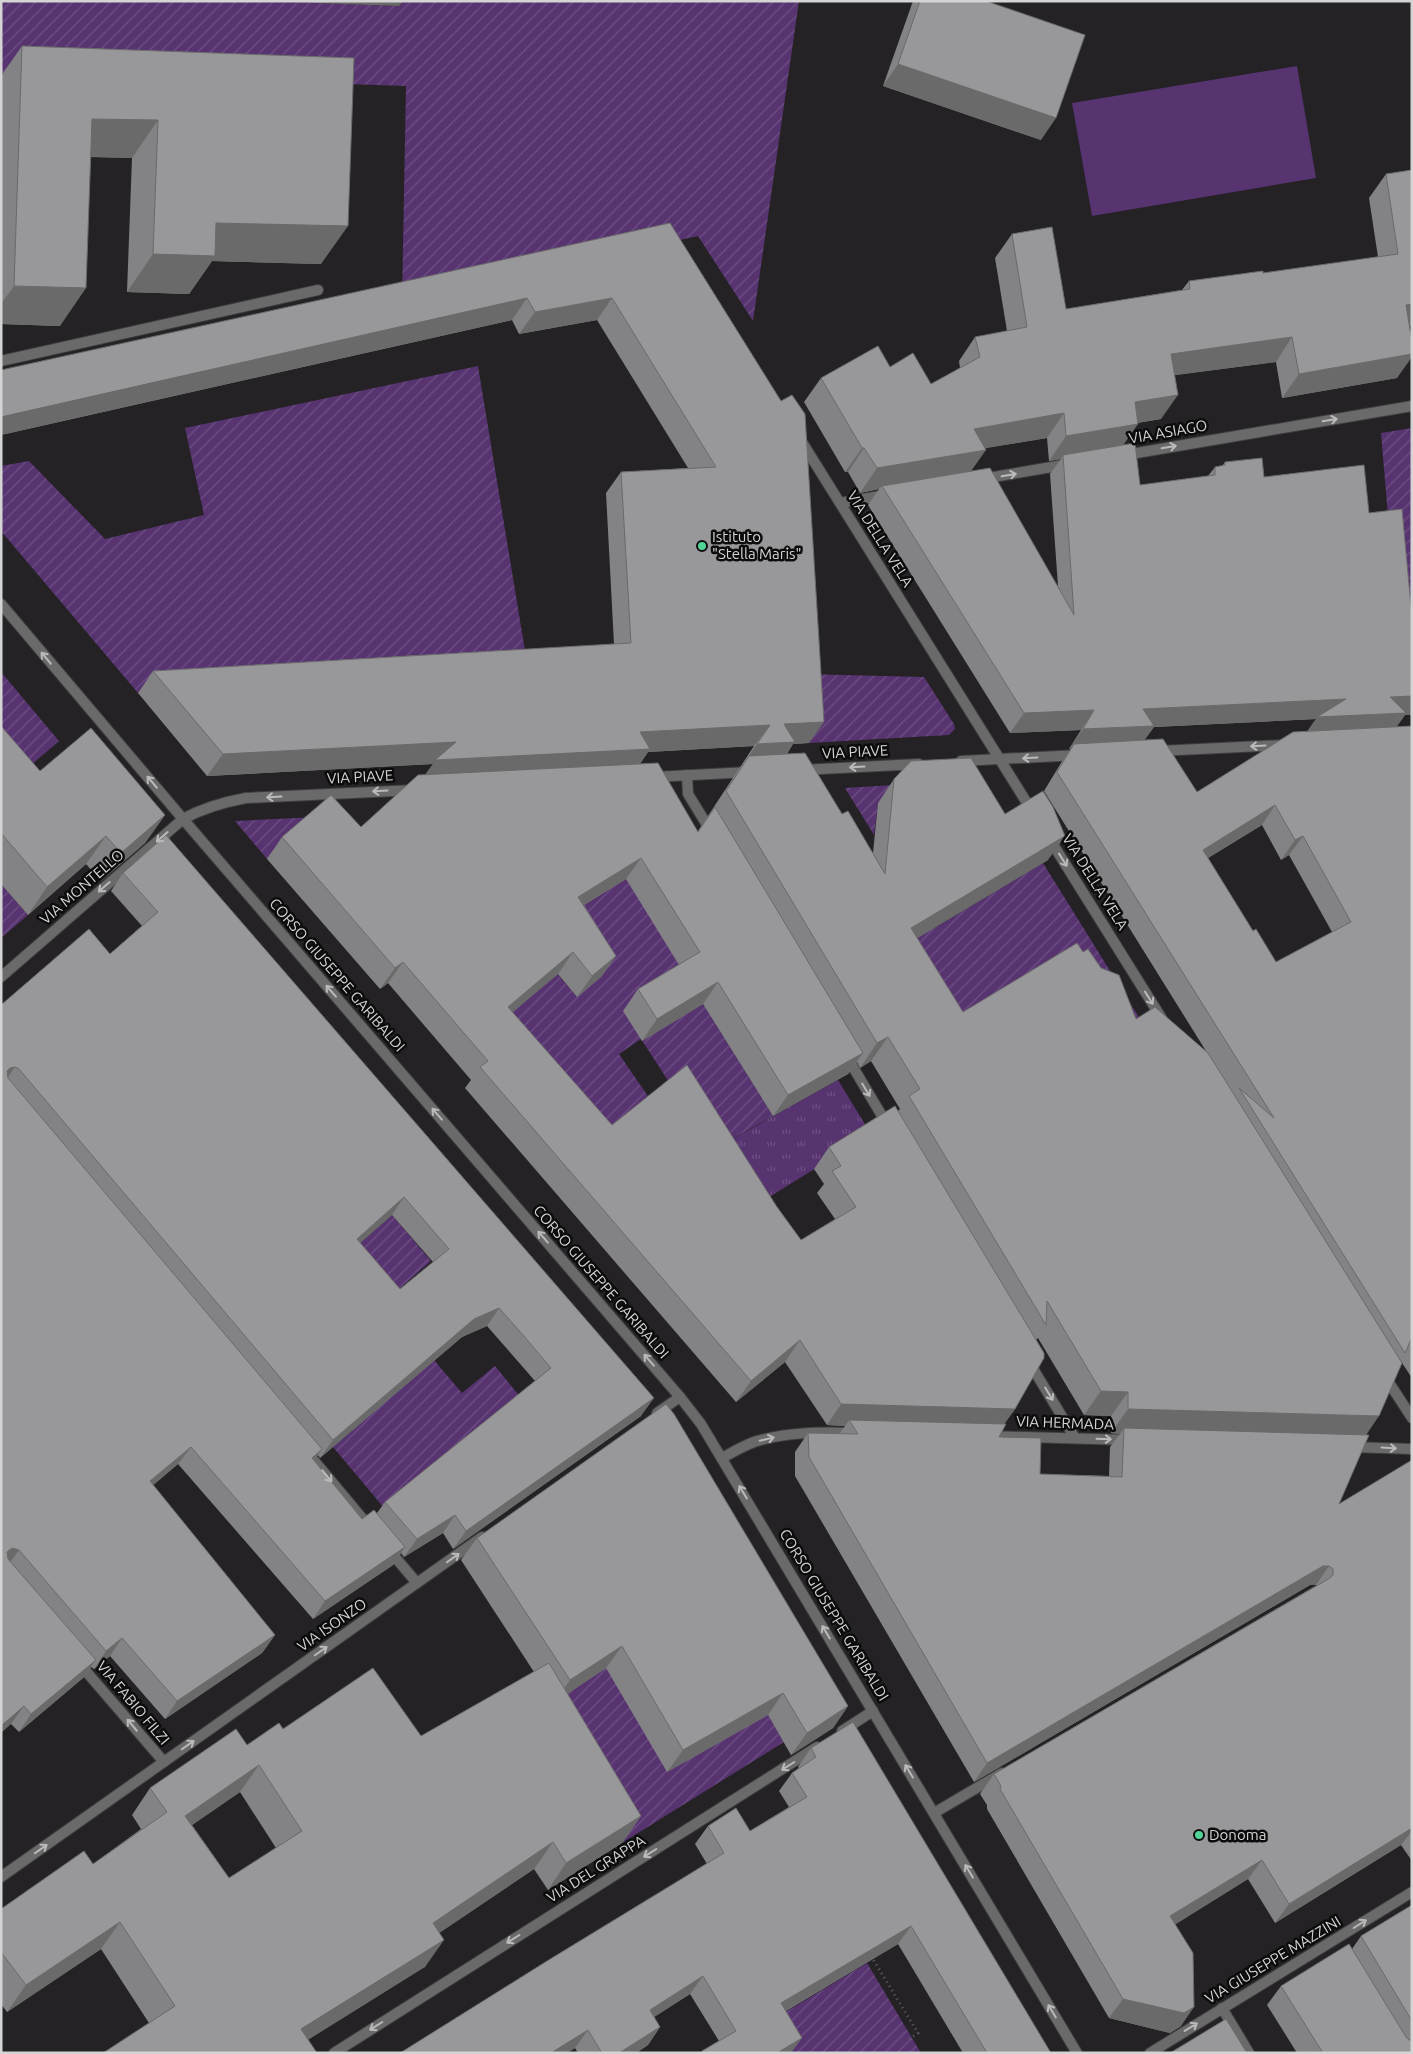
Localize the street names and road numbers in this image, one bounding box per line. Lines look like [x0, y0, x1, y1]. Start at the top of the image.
street label: VIA ASIAGO [1127, 416, 1209, 447]
street label: VIA DELLA VELA [844, 488, 917, 590]
street label: VIA PIAVE [821, 741, 889, 762]
street label: VIA PIAVE [326, 766, 394, 787]
street label: VIA DELLA VELA [1059, 831, 1132, 933]
street label: VIA MONTELLO [36, 846, 127, 928]
street label: CORSO GIUSEPPE GARIBALDI [266, 895, 409, 1055]
street label: CORSO GIUSEPPE GARIBALDI [530, 1202, 673, 1362]
street label: VIA HERMADA [1016, 1412, 1114, 1433]
street label: CORSO GIUSEPPE GARIBALDI [776, 1526, 893, 1704]
street label: VIA ISONZO [294, 1595, 370, 1655]
street label: VIA FABIO FILZI [93, 1657, 173, 1748]
street label: VIA DEL GRAPPA [543, 1831, 648, 1906]
street label: VIA GIUSEPPE MAZZINI [1202, 1912, 1344, 2007]

